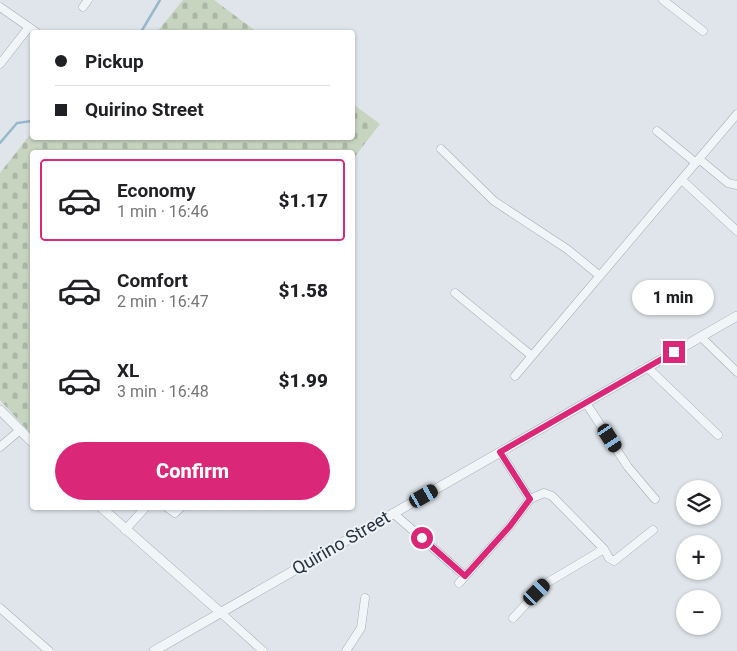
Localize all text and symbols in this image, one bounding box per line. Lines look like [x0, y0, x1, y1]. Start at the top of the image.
text: Pickup [85, 50, 144, 73]
text: Quirino Street [85, 98, 204, 121]
icon: car [57, 178, 102, 223]
text: Economy [117, 179, 196, 202]
text: $1.17 [279, 189, 328, 212]
text: 1 min · 16:46 [117, 202, 209, 221]
icon: car [57, 268, 102, 313]
text: Comfort [117, 269, 188, 292]
text: $1.58 [279, 279, 328, 302]
callout: 1 min [633, 280, 715, 314]
text: 1 min [653, 288, 693, 307]
text: 2 min · 16:47 [117, 292, 209, 311]
route end [663, 341, 685, 363]
icon: car [57, 358, 102, 403]
text: XL [117, 359, 139, 382]
text: $1.99 [279, 369, 328, 392]
text: 3 min · 16:48 [117, 382, 209, 401]
car [595, 421, 624, 455]
button: Confirm [55, 442, 330, 500]
map controls [676, 480, 721, 635]
button: layers [676, 480, 721, 525]
car [407, 482, 440, 510]
street label: Quirino Street [288, 506, 393, 579]
route start [411, 527, 433, 549]
button: + [676, 535, 721, 580]
car [521, 576, 552, 608]
button: − [676, 590, 721, 635]

